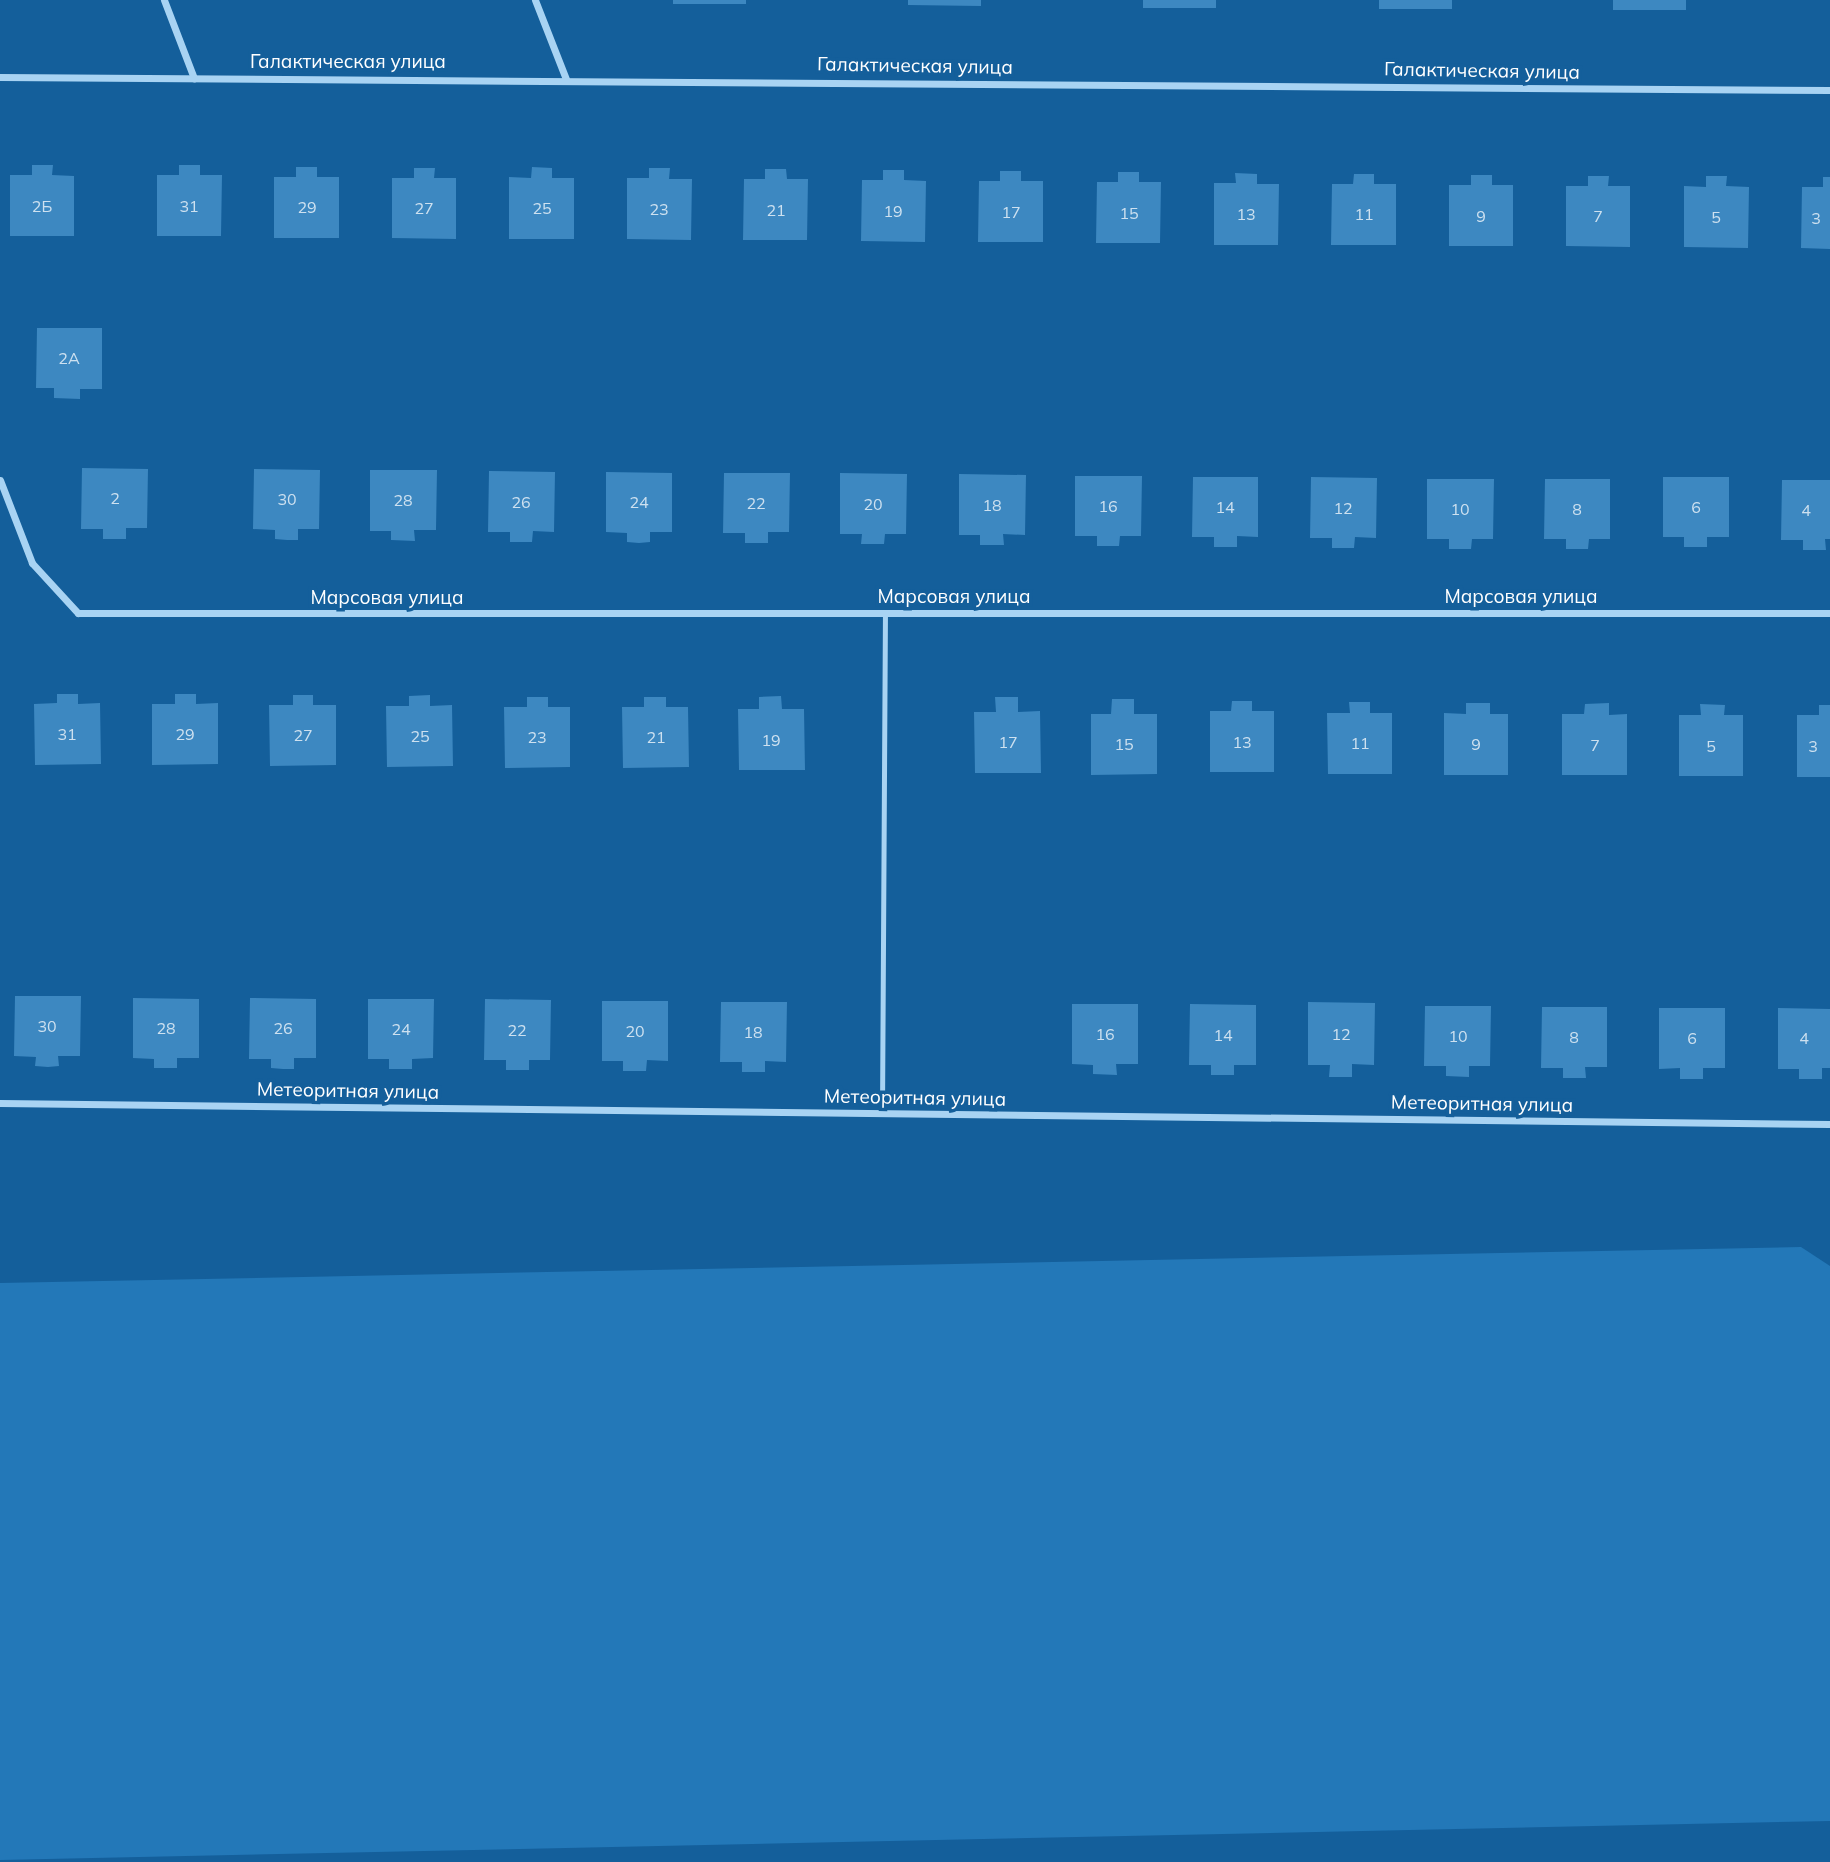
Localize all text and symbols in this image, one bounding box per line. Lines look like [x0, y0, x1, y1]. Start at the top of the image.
street label: Галактическая улица [250, 51, 446, 73]
street label: Галактическая улица [817, 53, 1013, 79]
street label: Галактическая улица [1384, 58, 1580, 84]
house number: 2Б [32, 196, 52, 216]
house number: 31 [179, 196, 199, 216]
house number: 29 [297, 197, 317, 217]
house number: 27 [414, 198, 434, 218]
house number: 25 [532, 198, 552, 218]
house number: 23 [649, 199, 669, 219]
house number: 21 [766, 200, 786, 220]
house number: 19 [883, 201, 903, 221]
house number: 17 [1001, 202, 1021, 222]
house number: 15 [1119, 203, 1139, 223]
house number: 13 [1236, 204, 1256, 224]
house number: 11 [1354, 204, 1374, 224]
house number: 9 [1476, 206, 1486, 226]
house number: 7 [1593, 206, 1603, 226]
house number: 5 [1711, 207, 1721, 227]
house number: 3 [1811, 208, 1821, 228]
house number: 2А [58, 348, 80, 368]
house number: 2 [110, 488, 120, 508]
house number: 30 [277, 489, 297, 509]
house number: 28 [393, 490, 413, 510]
house number: 26 [511, 492, 531, 512]
house number: 24 [629, 492, 649, 512]
house number: 22 [746, 493, 766, 513]
house number: 20 [863, 494, 883, 514]
house number: 18 [982, 495, 1002, 515]
house number: 16 [1098, 496, 1118, 516]
house number: 14 [1215, 497, 1235, 517]
house number: 6 [1691, 497, 1701, 517]
house number: 12 [1333, 498, 1353, 518]
house number: 10 [1450, 499, 1470, 519]
house number: 8 [1572, 499, 1582, 519]
house number: 4 [1801, 500, 1811, 520]
street label: Марсовая улица [877, 586, 1031, 608]
street label: Марсовая улица [1444, 586, 1598, 608]
street label: Марсовая улица [310, 587, 464, 609]
house number: 31 [57, 724, 77, 744]
house number: 29 [175, 724, 195, 744]
house number: 27 [293, 725, 313, 745]
house number: 25 [410, 726, 430, 746]
house number: 23 [527, 727, 547, 747]
house number: 21 [646, 727, 666, 747]
house number: 19 [761, 730, 781, 750]
house number: 17 [998, 732, 1018, 752]
house number: 13 [1232, 732, 1252, 752]
house number: 11 [1350, 733, 1370, 753]
house number: 15 [1114, 734, 1134, 754]
house number: 9 [1471, 734, 1481, 754]
house number: 7 [1590, 735, 1600, 755]
house number: 5 [1706, 736, 1716, 756]
house number: 3 [1808, 736, 1818, 756]
house number: 30 [37, 1016, 57, 1036]
house number: 28 [156, 1018, 176, 1038]
house number: 26 [273, 1018, 293, 1038]
house number: 24 [391, 1019, 411, 1039]
house number: 22 [507, 1020, 527, 1040]
house number: 20 [625, 1021, 645, 1041]
house number: 18 [743, 1022, 763, 1042]
house number: 16 [1095, 1024, 1115, 1044]
house number: 12 [1331, 1024, 1351, 1044]
house number: 14 [1213, 1025, 1233, 1045]
house number: 10 [1448, 1026, 1468, 1046]
house number: 8 [1569, 1027, 1579, 1047]
house number: 6 [1687, 1028, 1697, 1048]
house number: 4 [1799, 1028, 1809, 1048]
street label: Метеоритная улица [257, 1078, 439, 1104]
street label: Метеоритная улица [824, 1085, 1006, 1111]
street label: Метеоритная улица [1391, 1091, 1573, 1117]

